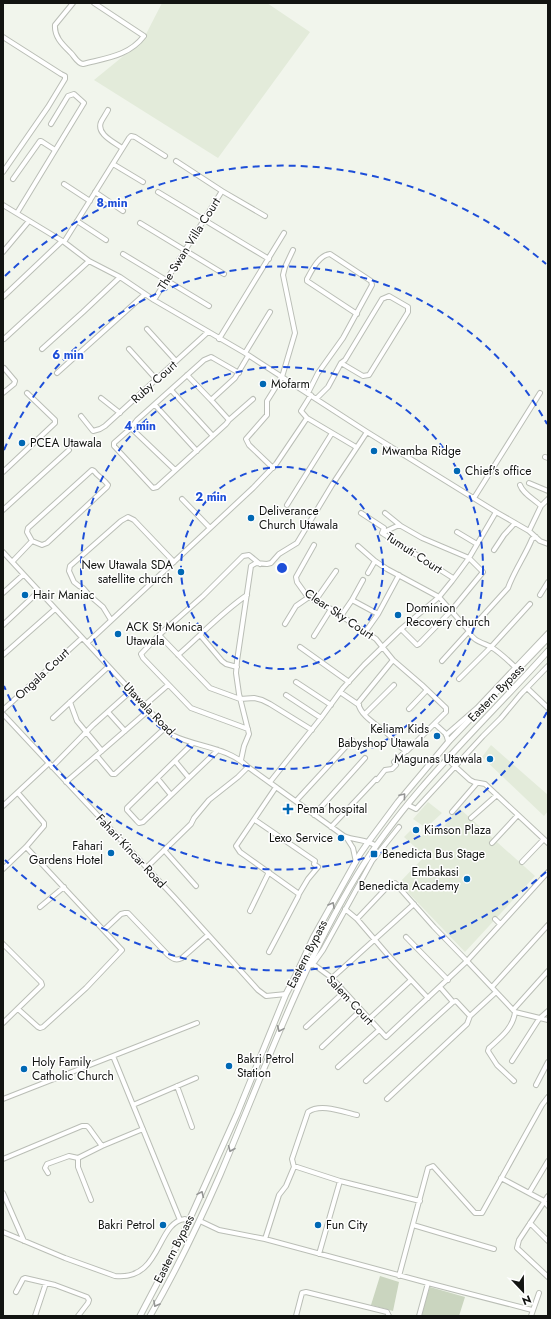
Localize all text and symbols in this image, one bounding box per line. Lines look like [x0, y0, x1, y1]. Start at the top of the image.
text: 8 min [96, 194, 128, 212]
street label: The Swan Villa Court [153, 194, 225, 294]
text: 6 min [52, 346, 84, 364]
street label: Ruby Court [127, 356, 181, 408]
place label: Mofarm [271, 375, 310, 393]
marker: Mofarm [258, 379, 268, 389]
text: 4 min [124, 417, 156, 435]
place label: PCEA Utawala [30, 434, 102, 452]
marker: PCEA Utawala [17, 438, 27, 448]
place label: Mwamba Ridge [382, 442, 461, 460]
marker: Mwamba Ridge [369, 446, 379, 456]
place label: Chief's office [465, 462, 531, 480]
marker: Chief's office [452, 466, 462, 476]
text: 2 min [195, 488, 227, 506]
place label: Deliverance Church Utawala [259, 502, 338, 534]
marker: Deliverance Church Utawala [246, 513, 256, 523]
street label: Tumuti Court [382, 528, 446, 578]
place label: New Utawala SDA satellite church [81, 556, 173, 588]
centre of rings [275, 561, 289, 575]
marker: New Utawala SDA satellite church [176, 567, 186, 577]
street label: Clear Sky Court [301, 584, 377, 644]
place label: Hair Maniac [33, 586, 95, 604]
marker: Hair Maniac [20, 590, 30, 600]
place label: Dominion Recovery church [406, 599, 490, 631]
marker: Dominion Recovery church [393, 610, 403, 620]
place label: ACK St Monica Utawala [126, 618, 203, 650]
marker: ACK St Monica Utawala [113, 629, 123, 639]
street label: Ongala Court [11, 644, 73, 704]
street label: Eastern Bypass [464, 660, 528, 726]
street label: Utawala Road [119, 678, 179, 740]
place label: Keliam Kids Babyshop Utawala [338, 720, 429, 752]
marker: Keliam Kids Babyshop Utawala [432, 731, 442, 741]
place label: Magunas Utawala [394, 750, 482, 768]
marker: Magunas Utawala [485, 754, 495, 764]
one-way arrow [399, 794, 406, 801]
place label: Pema hospital [297, 800, 367, 818]
marker: Pema hospital [282, 803, 294, 815]
street label: Fahari Kincar Road [92, 810, 170, 892]
place label: Kimson Plaza [424, 821, 491, 839]
marker: Kimson Plaza [411, 825, 421, 835]
place label: Lexo Service [269, 829, 333, 847]
marker: Lexo Service [336, 833, 346, 843]
place label: Fahari Gardens Hotel [29, 837, 103, 869]
place label: Benedicta Bus Stage [382, 845, 485, 863]
marker: Fahari Gardens Hotel [106, 848, 116, 858]
marker: Benedicta Bus Stage [369, 849, 379, 859]
place label: Embakasi Benedicta Academy [359, 863, 460, 895]
marker: Embakasi Benedicta Academy [462, 874, 472, 884]
one-way arrow [328, 902, 335, 909]
street label: Eastern Bypass [282, 917, 332, 991]
street label: Salem Court [322, 971, 378, 1029]
one-way arrow [277, 1026, 285, 1033]
place label: Bakri Petrol Station [237, 1050, 294, 1082]
place label: Holy Family Catholic Church [32, 1053, 114, 1085]
marker: Bakri Petrol Station [224, 1061, 234, 1071]
marker: Holy Family Catholic Church [19, 1064, 29, 1074]
one-way arrow [227, 1146, 235, 1153]
one-way arrow [196, 1190, 204, 1198]
street label: Eastern Bypass [149, 1212, 199, 1286]
place label: Bakri Petrol [98, 1216, 155, 1234]
place label: Fun City [326, 1216, 368, 1234]
marker: Bakri Petrol [158, 1220, 168, 1230]
marker: Fun City [313, 1220, 323, 1230]
north arrow [503, 1271, 543, 1311]
text: N [520, 1291, 534, 1309]
one-way arrow [154, 1300, 161, 1307]

